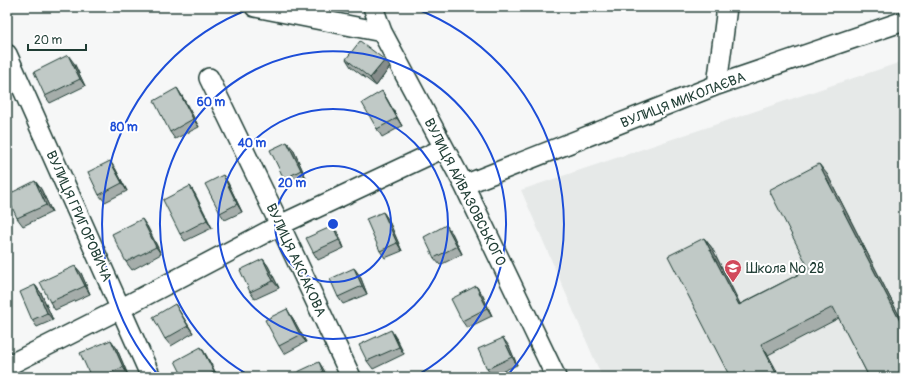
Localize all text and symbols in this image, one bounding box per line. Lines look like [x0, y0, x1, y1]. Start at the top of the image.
scale bar [28, 26, 86, 52]
text: 20 m [34, 33, 63, 48]
street label: ВУЛИЦЯ МИКОЛАЄВА [618, 68, 748, 132]
text: 60 m [197, 95, 226, 110]
street label: ВУЛИЦЯ АЙВАЗОВСЬКОГО [420, 115, 510, 269]
text: 80 m [110, 120, 138, 135]
text: 40 m [237, 136, 267, 151]
street label: ВУЛИЦЯ ГРИГОРОВИЧА [42, 148, 116, 284]
text: 20 m [278, 176, 306, 191]
street label: ВУЛИЦЯ АКСАКОВА [262, 201, 330, 319]
centre of rings [326, 217, 340, 231]
school or university icon: Школа № 28 [723, 258, 743, 283]
place label: Школа № 28 [746, 260, 824, 277]

